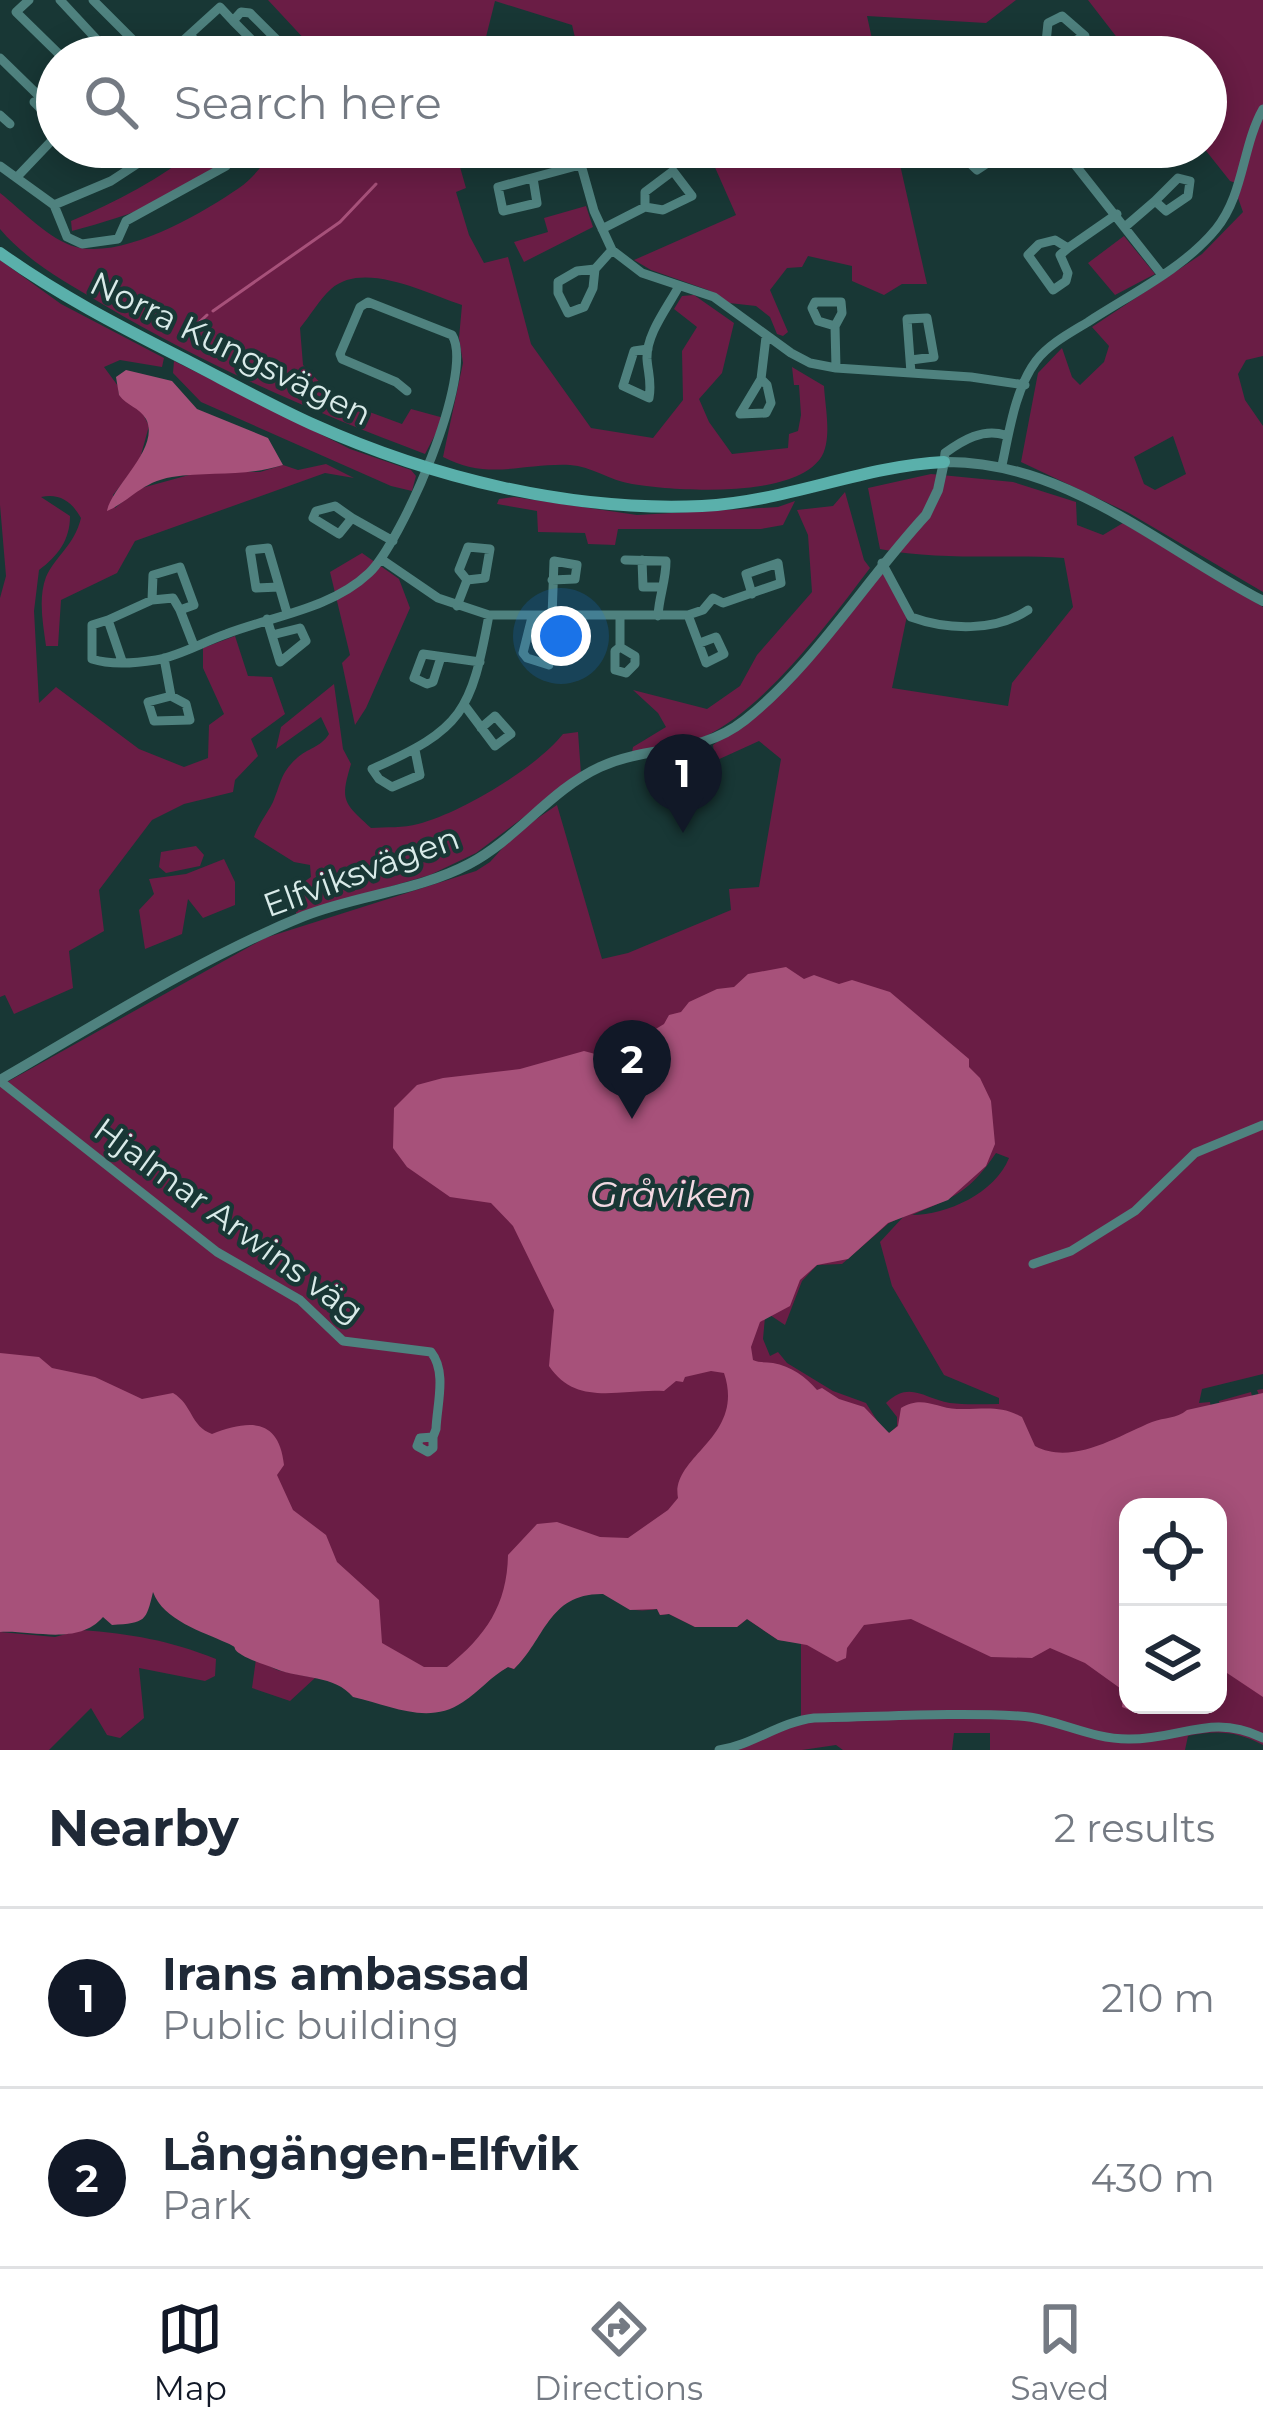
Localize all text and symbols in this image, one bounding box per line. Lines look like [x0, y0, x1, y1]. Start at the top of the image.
search box [36, 36, 1227, 168]
icon: search [78, 69, 144, 135]
text: Search here [174, 75, 442, 130]
street label: Norra Kungsvägen [84, 263, 378, 433]
your location [531, 606, 591, 666]
pin: 1 [644, 734, 722, 833]
street label: Elfviksvägen [257, 817, 465, 925]
pin: 2 [593, 1020, 671, 1119]
street label: Hjalmar Arwins väg [87, 1109, 371, 1331]
water label: Gråviken [590, 1172, 752, 1216]
map controls [1119, 1498, 1227, 1714]
button: locate [1119, 1498, 1227, 1606]
button: layers [1119, 1606, 1227, 1714]
text: Nearby [48, 1797, 239, 1859]
text: 2 results [1054, 1804, 1215, 1852]
text: Irans ambassad [162, 1946, 530, 2001]
text: 1 [79, 1974, 95, 2022]
text: 210 m [1101, 1974, 1215, 2022]
text: Public building [162, 2001, 459, 2049]
text: Långängen-Elfvik [162, 2126, 579, 2181]
text: 2 [75, 2154, 99, 2202]
text: 430 m [1090, 2154, 1215, 2202]
text: Park [162, 2181, 251, 2229]
tab: Map [154, 2296, 227, 2408]
tab: Directions [534, 2296, 703, 2408]
tab: Saved [1010, 2296, 1109, 2408]

